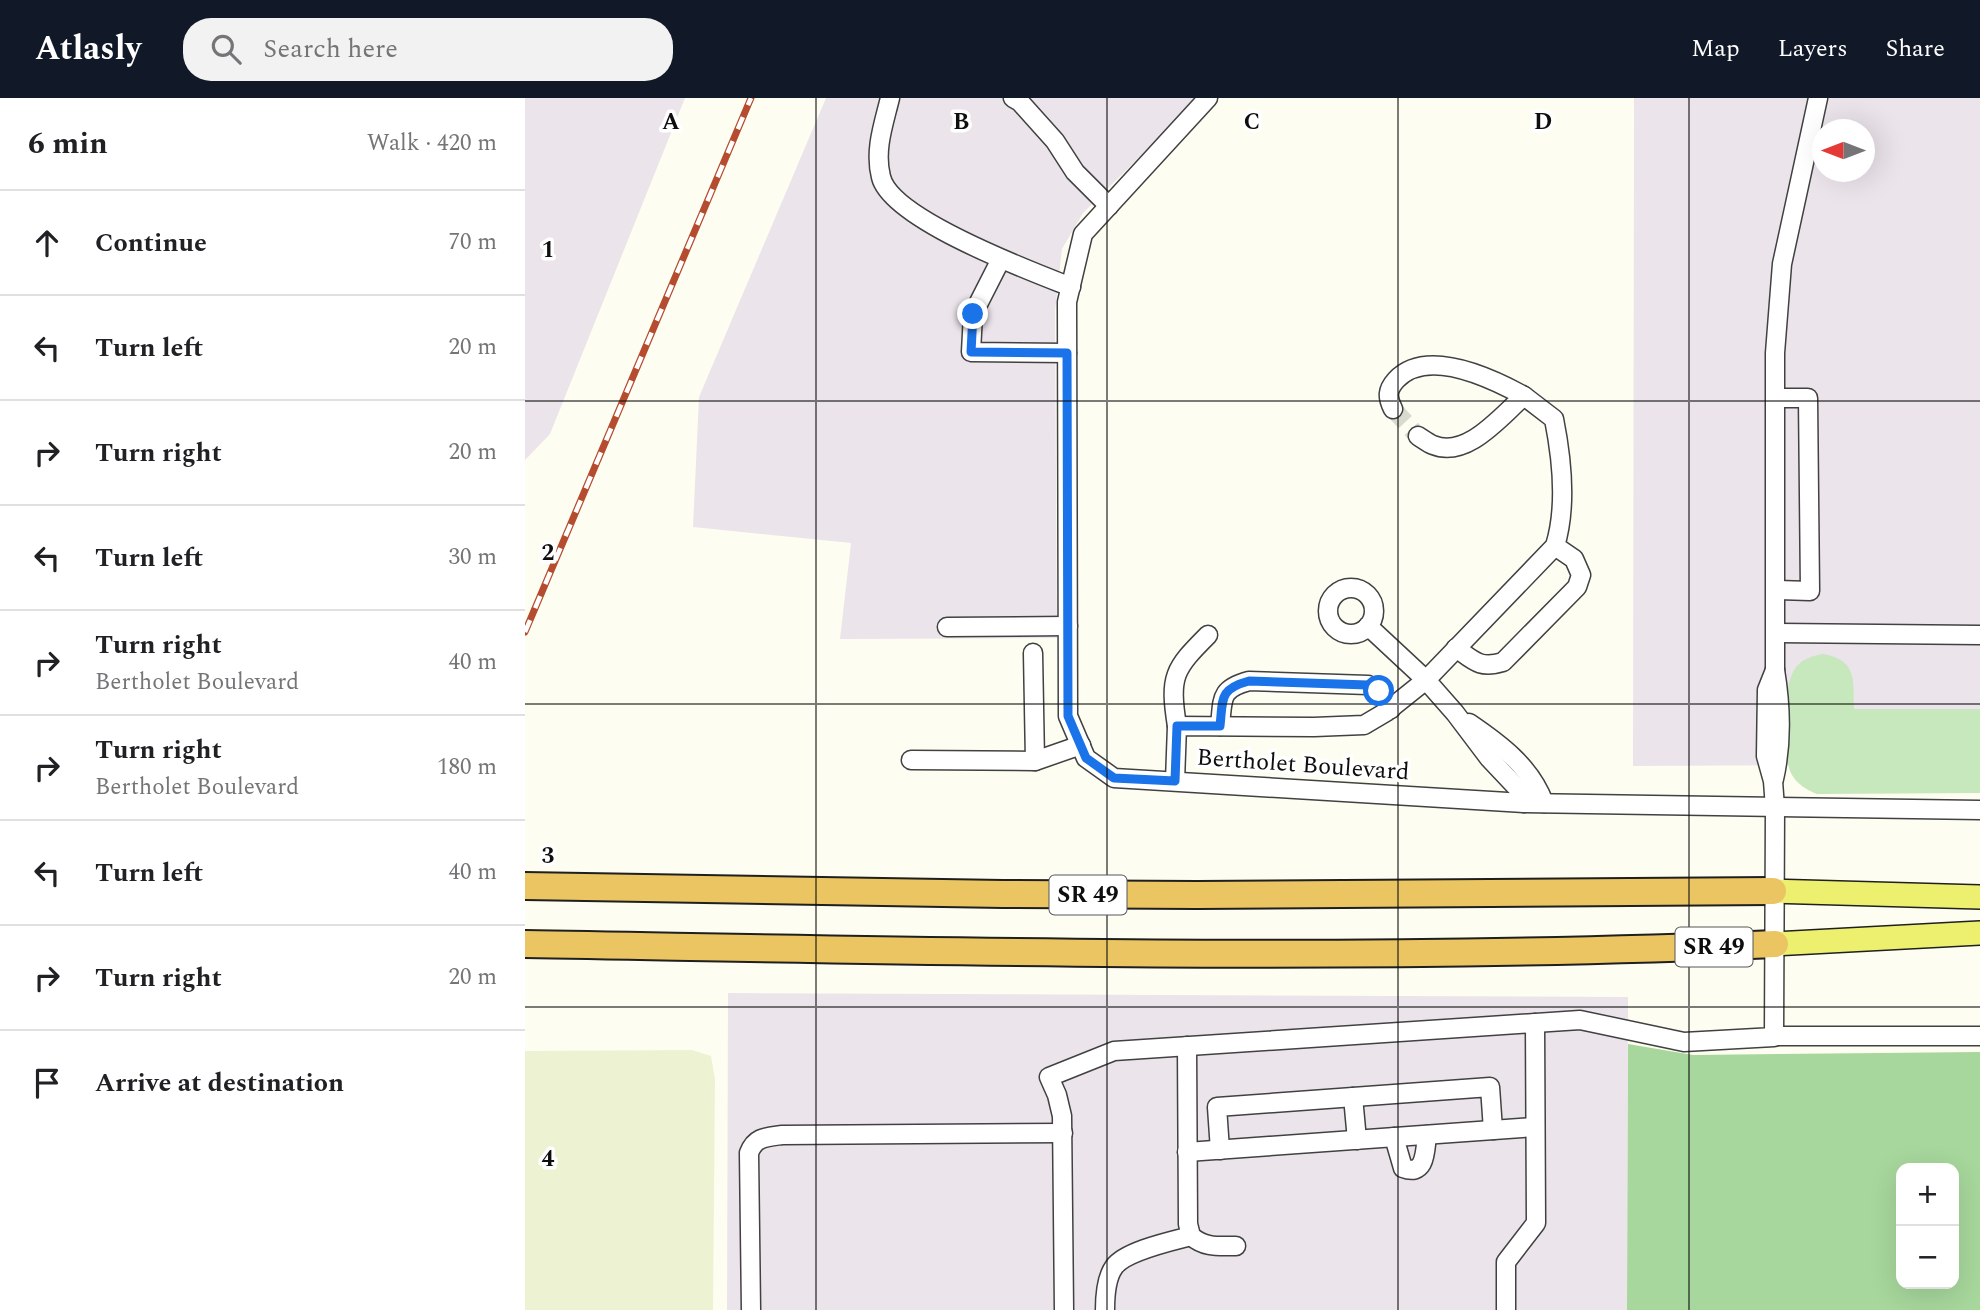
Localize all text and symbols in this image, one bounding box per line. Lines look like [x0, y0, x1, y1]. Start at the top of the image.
search box [183, 18, 673, 81]
text: Atlasly [35, 24, 141, 74]
text: Search here [263, 29, 398, 69]
icon: search [207, 30, 245, 68]
text: Map [1691, 31, 1740, 67]
text: Layers [1778, 31, 1848, 67]
text: Share [1886, 31, 1945, 67]
text: A [662, 105, 680, 140]
text: B [953, 105, 969, 140]
text: C [1244, 105, 1260, 140]
text: D [1534, 105, 1552, 140]
north arrow [1812, 119, 1875, 182]
text: 6 min [28, 121, 108, 167]
text: Walk · 420 m [367, 126, 497, 161]
text: Continue [95, 223, 207, 263]
icon: ahead [28, 224, 66, 262]
text: 70 m [448, 225, 497, 260]
text: 1 [542, 233, 554, 268]
route end [957, 298, 988, 329]
text: Turn left [95, 328, 203, 368]
icon: left [28, 329, 66, 367]
text: 20 m [448, 330, 497, 365]
text: Turn right [95, 433, 222, 473]
icon: right [28, 434, 66, 472]
text: 20 m [448, 435, 497, 470]
text: 2 [542, 536, 555, 571]
text: Turn left [95, 538, 203, 578]
icon: left [28, 539, 66, 577]
text: 30 m [448, 540, 497, 575]
text: Turn right [95, 625, 222, 665]
icon: right [28, 644, 66, 682]
text: 40 m [448, 645, 497, 680]
text: Bertholet Boulevard [95, 665, 299, 700]
route start [1363, 675, 1394, 706]
text: Turn right [95, 730, 222, 770]
street label: Bertholet Boulevard [1195, 740, 1411, 790]
icon: right [28, 749, 66, 787]
text: 180 m [437, 750, 497, 785]
text: Bertholet Boulevard [95, 770, 299, 805]
text: 3 [542, 839, 555, 874]
text: Turn left [95, 853, 203, 893]
icon: left [28, 854, 66, 892]
text: 40 m [448, 855, 497, 890]
road number: SR 49 [1049, 876, 1127, 915]
road number: SR 49 [1675, 928, 1753, 967]
text: Turn right [95, 958, 222, 998]
icon: right [28, 959, 66, 997]
text: 20 m [448, 960, 497, 995]
text: Arrive at destination [95, 1063, 344, 1103]
icon: arrive [28, 1064, 66, 1102]
text: 4 [542, 1142, 555, 1177]
map controls [1896, 1163, 1959, 1289]
button: + [1896, 1163, 1959, 1226]
button: − [1896, 1226, 1959, 1289]

